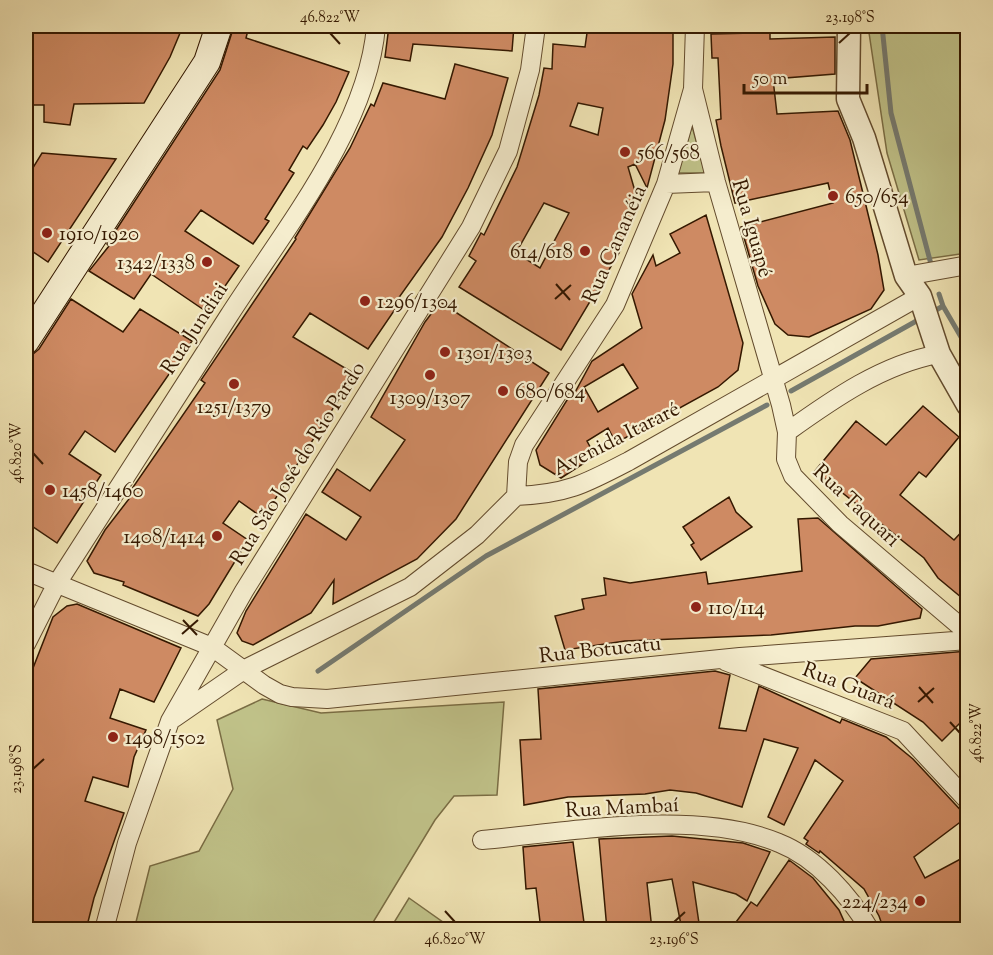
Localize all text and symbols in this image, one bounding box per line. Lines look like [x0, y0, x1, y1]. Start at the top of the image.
text: 46.822°W [300, 8, 360, 29]
text: 23.198°S [825, 8, 875, 29]
scale bar [744, 57, 867, 95]
text: 50 m [752, 67, 788, 93]
place label: 566/568 [636, 139, 700, 169]
marker: 566/568 [618, 145, 632, 159]
street label: Rua Iguapé [723, 176, 779, 281]
street label: Rua Cananéia [576, 181, 655, 309]
place label: 650/654 [845, 183, 909, 213]
marker: 650/654 [826, 189, 840, 203]
place label: 1910/1920 [59, 220, 139, 250]
marker: 1910/1920 [40, 226, 54, 240]
place label: 614/618 [510, 238, 573, 268]
marker: 614/618 [578, 244, 592, 258]
place label: 1342/1338 [117, 249, 195, 279]
marker: 1342/1338 [200, 255, 214, 269]
street label: Rua Jundiai [155, 277, 237, 381]
place label: 1296/1304 [377, 288, 458, 318]
marker: 1296/1304 [358, 294, 372, 308]
place label: 1301/1303 [457, 339, 533, 369]
marker: 1301/1303 [438, 345, 452, 359]
street label: Rua São José do Rio Pardo [224, 356, 374, 572]
marker: 1309/1307 [423, 368, 437, 382]
marker: 1251/1379 [227, 377, 241, 391]
place label: 680/684 [515, 378, 585, 408]
place label: 1309/1307 [389, 384, 471, 414]
marker: 680/684 [496, 384, 510, 398]
place label: 1251/1379 [197, 393, 271, 423]
street label: Avenida Itararé [548, 395, 686, 485]
text: 46.820°W [7, 422, 28, 483]
street label: Rua Taquari [805, 458, 906, 555]
place label: 1458/1460 [62, 477, 144, 507]
marker: 1458/1460 [43, 483, 57, 497]
place label: 1408/1414 [123, 523, 205, 553]
marker: 1408/1414 [210, 529, 224, 543]
place label: 110/114 [708, 594, 765, 624]
marker: 110/114 [689, 600, 703, 614]
street label: Rua Botucatu [538, 630, 663, 672]
street label: Rua Guará [798, 655, 899, 718]
text: 46.822°W [967, 703, 988, 763]
place label: 1498/1502 [125, 724, 206, 754]
marker: 1498/1502 [106, 730, 120, 744]
text: 23.198°S [7, 744, 28, 794]
street label: Rua Mambaí [564, 791, 680, 827]
place label: 224/234 [842, 888, 908, 918]
marker: 224/234 [913, 894, 927, 908]
text: 46.820°W [425, 930, 486, 951]
text: 23.196°S [649, 930, 699, 951]

